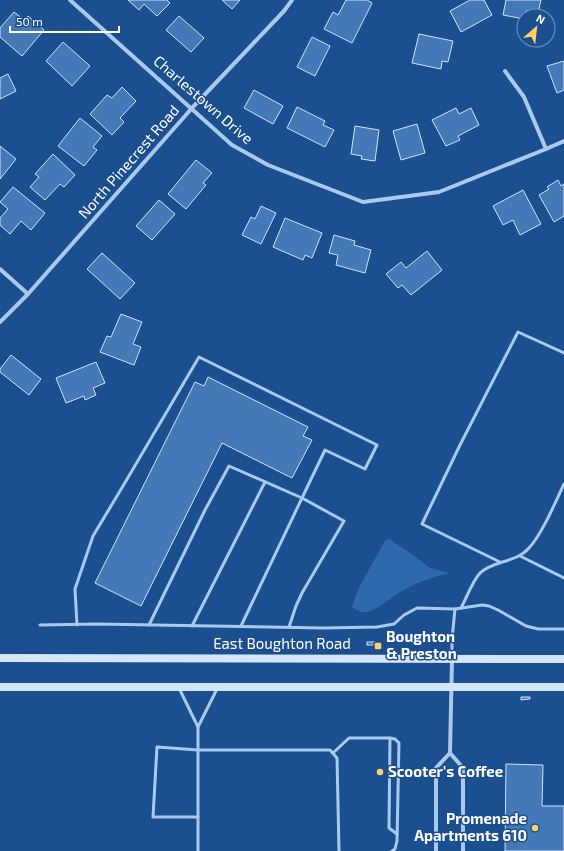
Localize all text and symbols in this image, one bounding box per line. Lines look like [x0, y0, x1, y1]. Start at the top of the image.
scale bar [10, 8, 119, 34]
north arrow [516, 8, 556, 48]
text: N [534, 11, 548, 26]
text: 50 m [16, 14, 43, 28]
street label: Charlestown Drive [150, 51, 257, 147]
street label: North Pinecrest Road [74, 101, 182, 222]
place label: Boughton & Preston [386, 627, 457, 662]
street label: East Boughton Road [213, 634, 351, 652]
marker: Boughton & Preston [373, 641, 383, 651]
place label: Scooter's Coffee [388, 762, 503, 780]
marker: Scooter's Coffee [375, 767, 385, 777]
place label: Promenade Apartments 610 [414, 809, 527, 844]
marker: Promenade Apartments 610 [530, 823, 540, 833]

